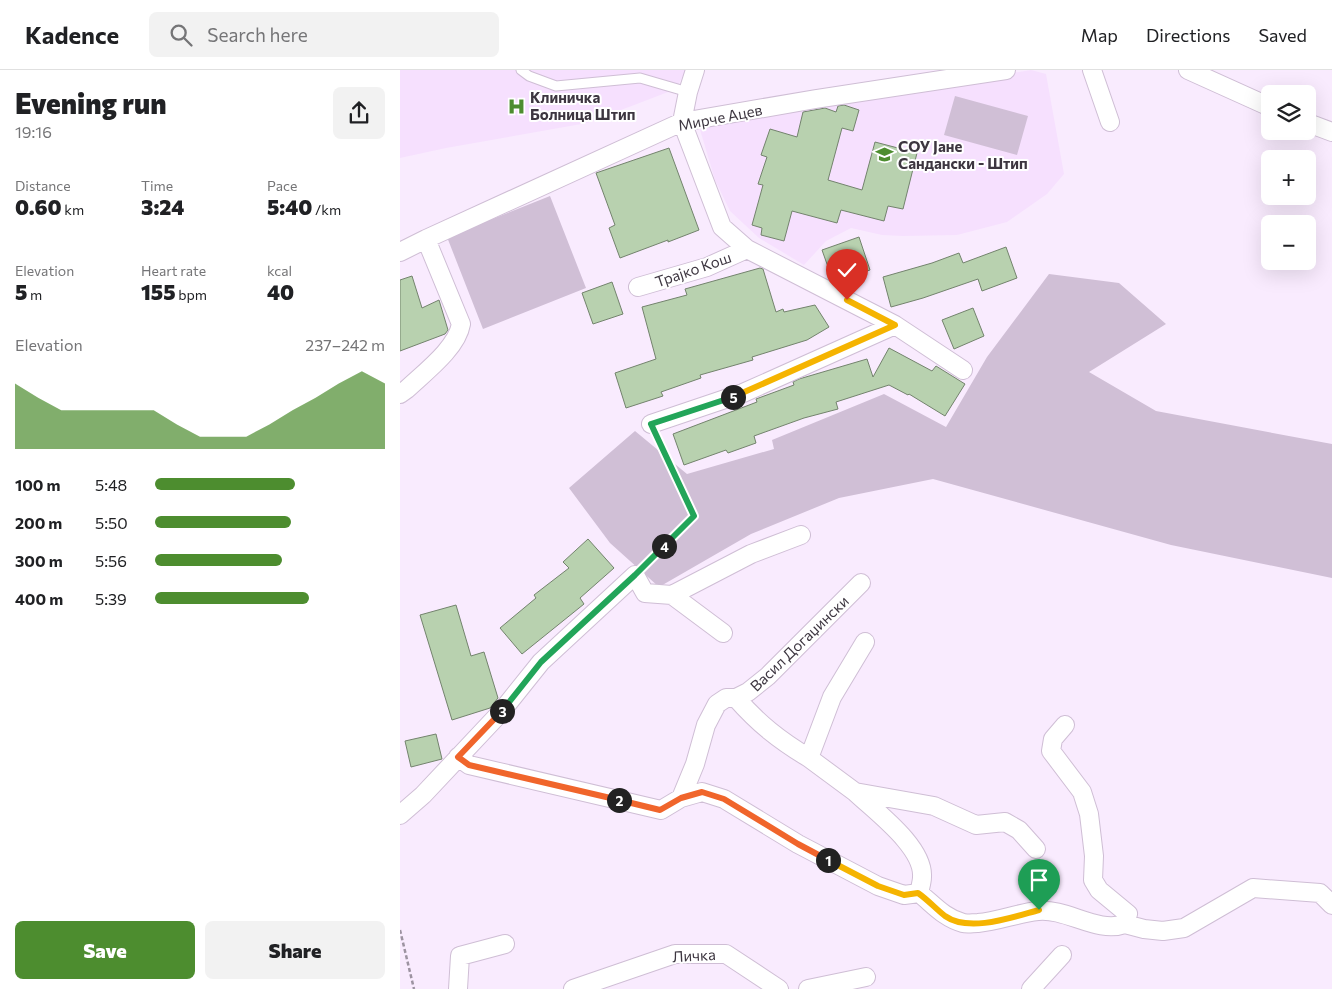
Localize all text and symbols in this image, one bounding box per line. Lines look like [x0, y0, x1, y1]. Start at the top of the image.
search box [149, 12, 499, 57]
text: Kadence [25, 20, 119, 49]
icon: search [167, 21, 195, 49]
text: Search here [207, 23, 308, 46]
text: Map [1081, 24, 1118, 46]
text: Directions [1146, 24, 1230, 46]
text: Saved [1258, 24, 1307, 46]
map controls [1261, 85, 1316, 270]
button: layers [1261, 85, 1316, 140]
text: Evening run [15, 86, 167, 120]
button: share [333, 87, 385, 139]
place label: Клиничка Болница Штип [530, 88, 635, 123]
hospital icon: Клиничка Болница Штип [506, 96, 526, 116]
street label: Мирче Ацев [676, 100, 764, 134]
text: 19:16 [15, 122, 52, 141]
place label: СОУ Јане Сандански - Штип [898, 137, 1028, 172]
school or university icon: СОУ Јане Сандански - Штип [874, 145, 894, 165]
button: + [1261, 150, 1316, 205]
text: Distance [15, 177, 71, 194]
text: Time [141, 177, 173, 194]
text: Pace [267, 177, 297, 194]
text: 0.60 [15, 194, 62, 219]
text: 3:24 [141, 194, 184, 219]
text: 5:40 [267, 194, 312, 219]
text: km [62, 201, 84, 218]
text: /km [312, 201, 341, 218]
button: − [1261, 215, 1316, 270]
street label: Трајко Кош [653, 248, 733, 290]
pin [826, 249, 868, 300]
icon: check [833, 256, 861, 284]
text: Elevation [15, 262, 74, 279]
text: Heart rate [141, 262, 206, 279]
text: kcal [267, 262, 292, 279]
text: 5 [15, 279, 27, 304]
text: 155 [141, 279, 176, 304]
text: 40 [267, 279, 294, 304]
text: m [27, 286, 42, 303]
text: bpm [176, 286, 207, 303]
text: Elevation [15, 335, 83, 354]
text: 237–242 m [305, 335, 385, 354]
pin: 5 [720, 384, 746, 410]
text: 5 [729, 389, 738, 406]
text: 100 m [15, 475, 61, 494]
text: 5:48 [95, 475, 127, 494]
text: 200 m [15, 513, 62, 532]
text: 5:50 [95, 513, 128, 532]
pin: 4 [652, 534, 676, 558]
text: 4 [660, 538, 669, 555]
text: 300 m [15, 551, 63, 570]
text: 5:56 [95, 551, 127, 570]
text: 400 m [15, 589, 63, 608]
text: 5:39 [95, 589, 127, 608]
street label: Васил Догаџински [746, 591, 852, 695]
pin: 3 [490, 698, 514, 724]
text: 3 [498, 703, 507, 720]
pin: 2 [606, 788, 632, 812]
text: 2 [616, 792, 623, 809]
pin: 1 [816, 848, 840, 872]
text: 1 [825, 852, 832, 869]
pin [1018, 859, 1060, 910]
icon: arrive [1025, 866, 1053, 894]
button: Save [15, 921, 195, 979]
button: Share [205, 921, 385, 979]
street label: Личка [672, 945, 716, 965]

